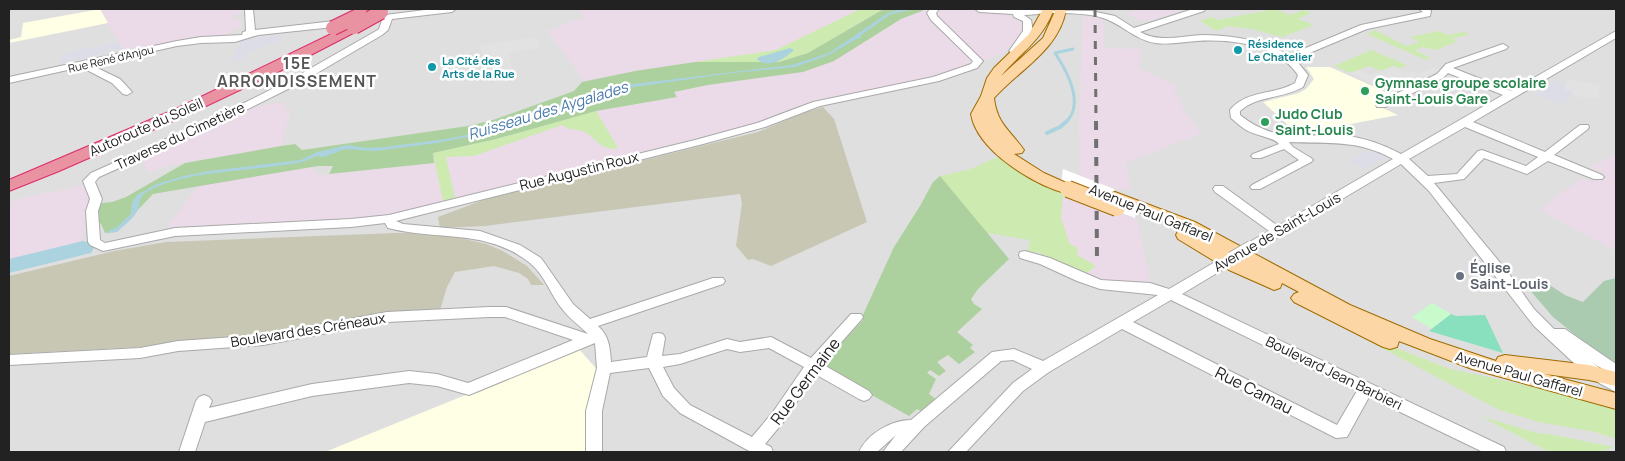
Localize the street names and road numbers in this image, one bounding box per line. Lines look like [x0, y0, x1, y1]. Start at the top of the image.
street label: Rue René d'Anjou [67, 41, 155, 76]
street label: Autoroute du Soleil [86, 93, 206, 160]
street label: Traverse du Cimetière [112, 97, 248, 174]
street label: Rue Augustin Roux [517, 146, 641, 194]
street label: Avenue Paul Gaffarel [1086, 179, 1216, 246]
street label: Avenue de Saint-Louis [1210, 187, 1344, 276]
street label: Boulevard des Créneaux [229, 308, 387, 351]
street label: Boulevard Jean Barbieri [1263, 331, 1406, 414]
street label: Rue Germaine [765, 333, 845, 429]
street label: Avenue Paul Gaffarel [1453, 346, 1585, 401]
street label: Rue Camau [1211, 361, 1297, 419]

